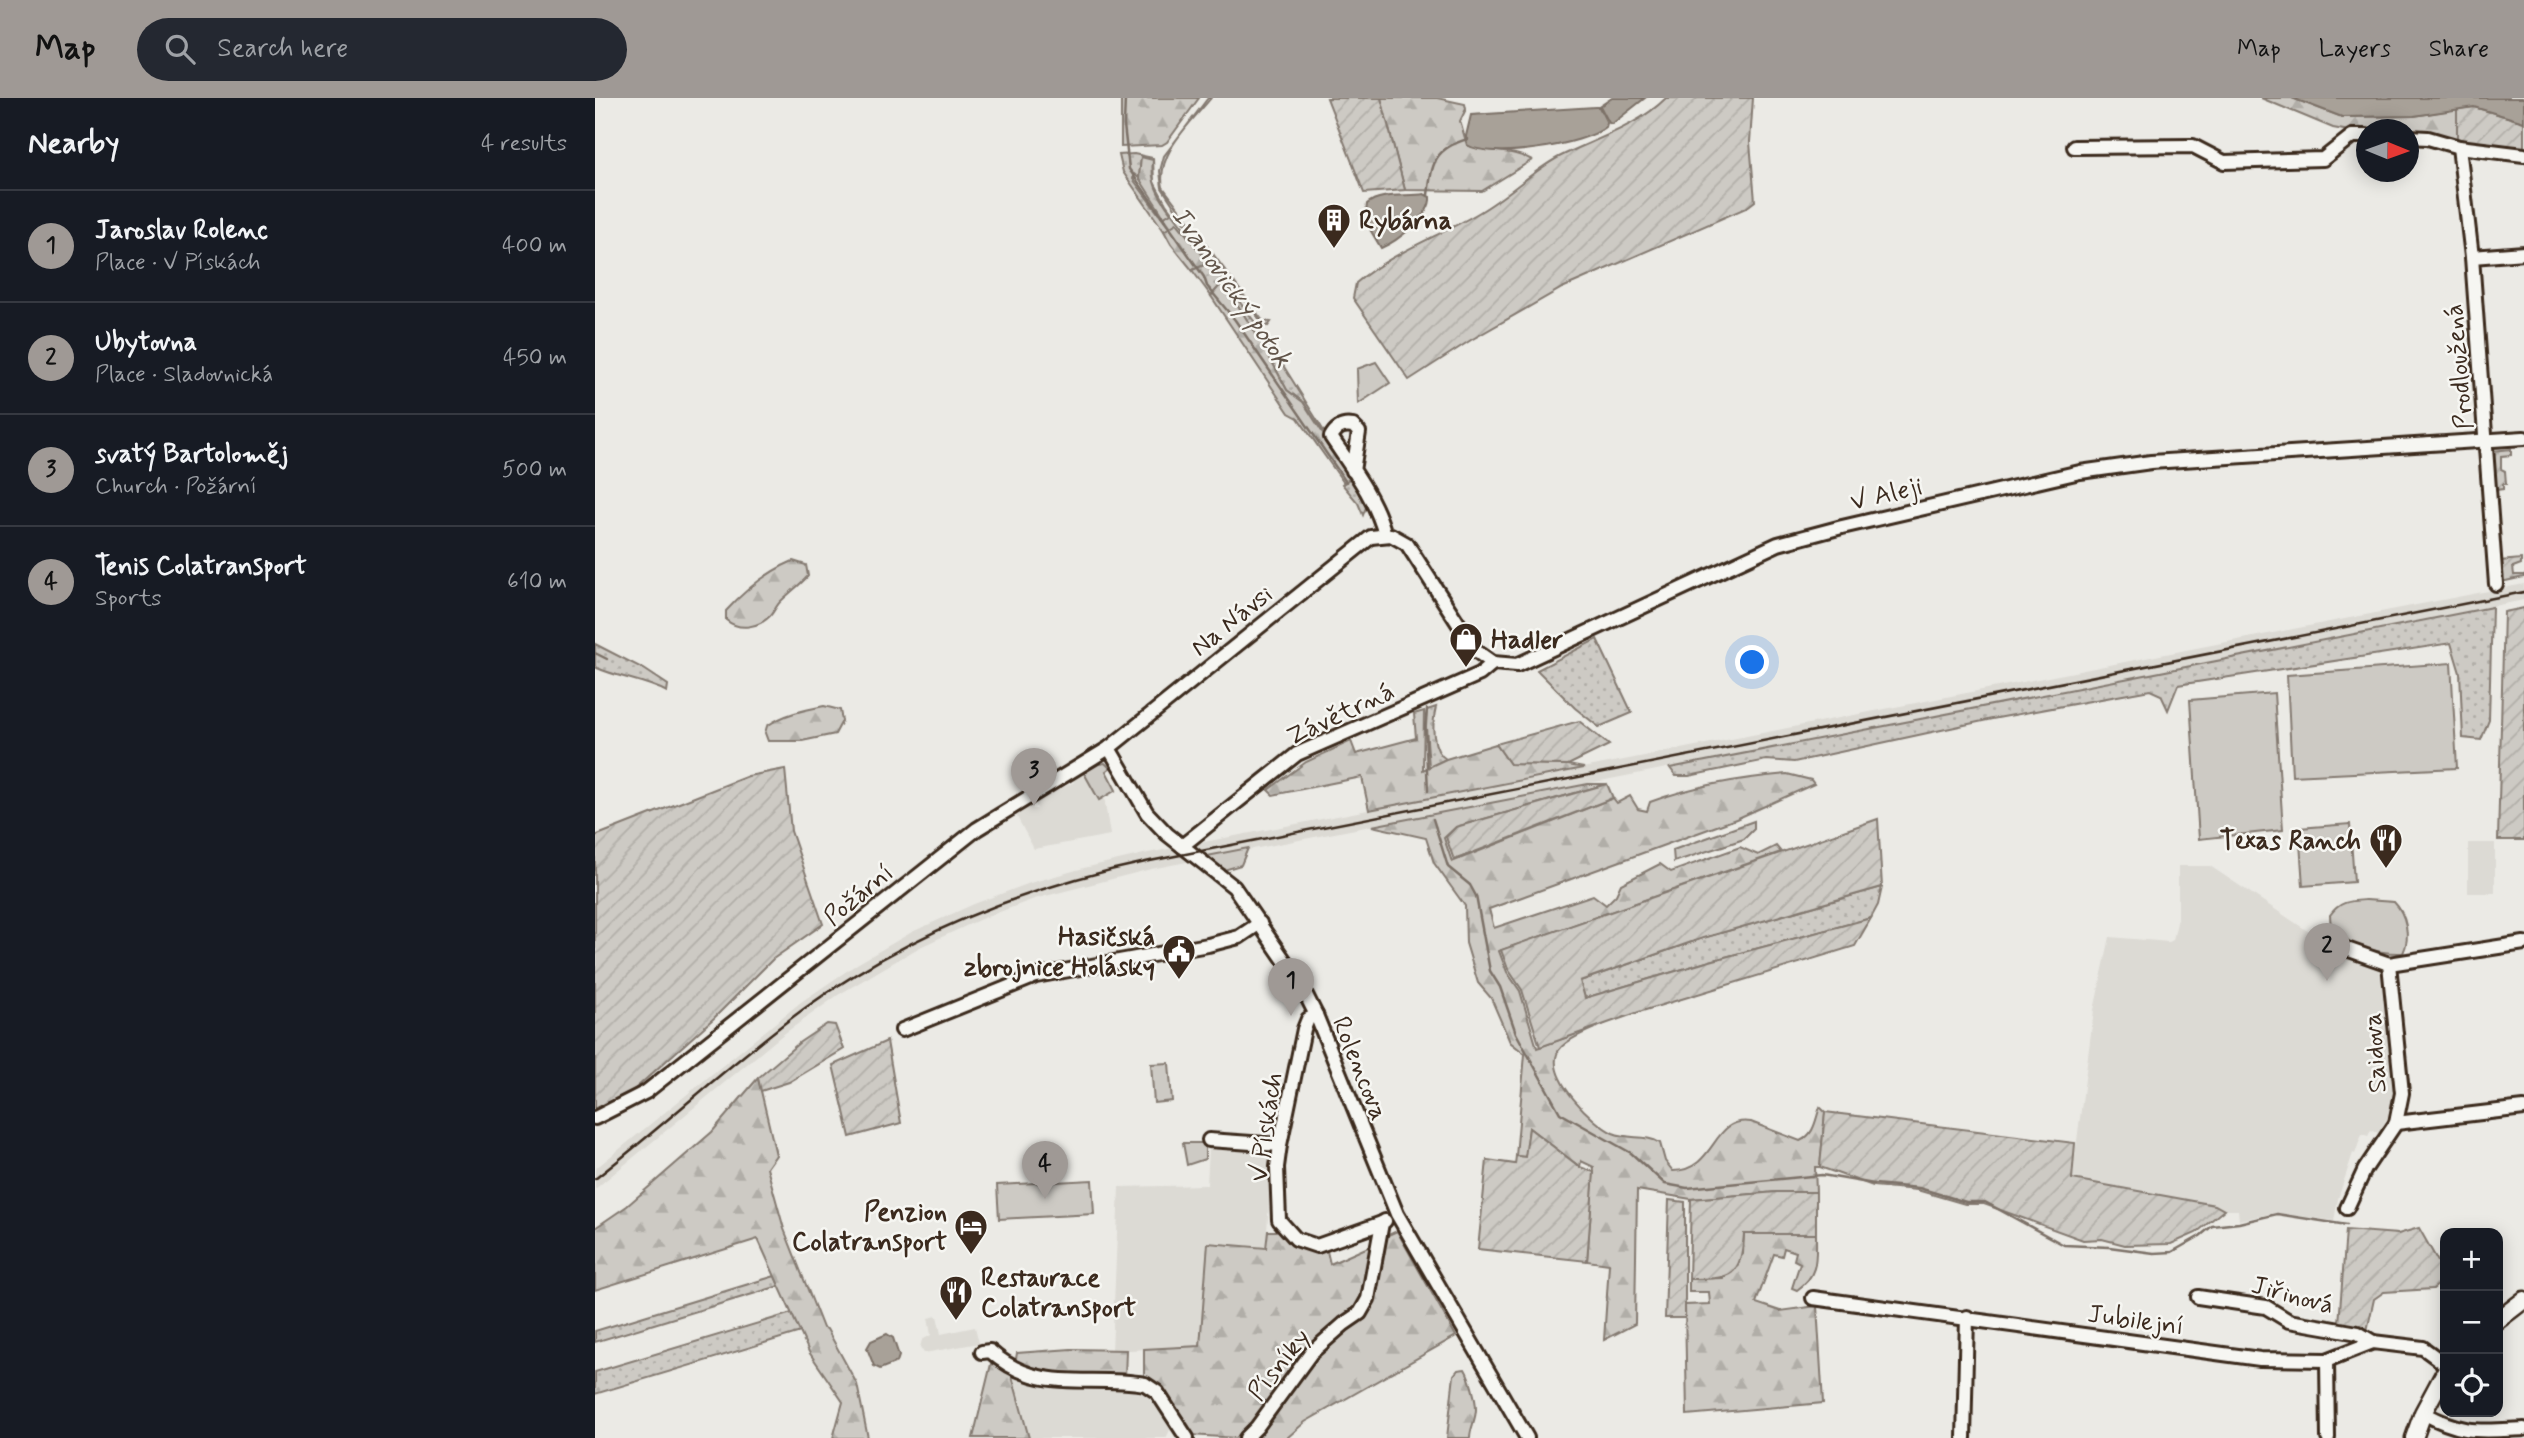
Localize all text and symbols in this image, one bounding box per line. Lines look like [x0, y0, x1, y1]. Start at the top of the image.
search box [137, 18, 627, 81]
text: Map [35, 27, 95, 71]
icon: search [161, 30, 199, 68]
text: Search here [217, 32, 348, 66]
text: Map [2237, 34, 2281, 65]
text: Layers [2319, 34, 2391, 65]
text: Share [2429, 34, 2489, 65]
north arrow [2356, 119, 2419, 182]
text: Nearby [28, 124, 119, 163]
text: 4 results [481, 129, 567, 159]
water label: Ivanovický potok [1162, 199, 1300, 375]
building icon: Rybárna [1315, 201, 1353, 250]
place label: Rybárna [1359, 205, 1452, 239]
text: Jaroslav Rolenc [95, 214, 268, 248]
text: 1 [46, 231, 56, 261]
text: 400 m [502, 231, 567, 261]
text: Place · V Pískách [95, 248, 261, 278]
street label: Prodloužená [2438, 303, 2482, 431]
text: Ubytovna [95, 326, 197, 360]
text: 2 [45, 343, 57, 373]
text: 450 m [503, 343, 567, 373]
text: Place · Sladovnická [95, 360, 273, 390]
text: svatý Bartoloměj [95, 438, 288, 472]
text: 3 [46, 455, 56, 485]
text: 500 m [502, 455, 567, 485]
street label: V Aleji [1847, 470, 1926, 520]
text: Church · Požární [95, 472, 257, 502]
text: Tenis Colatransport [95, 550, 307, 584]
text: 4 [44, 567, 58, 597]
text: 610 m [507, 567, 567, 597]
street label: Na Návsi [1184, 578, 1280, 665]
text: Sports [95, 584, 162, 614]
shop icon: Hadler [1447, 620, 1485, 669]
place label: Hadler [1491, 624, 1563, 658]
your location [1735, 645, 1769, 679]
street label: Závětrná [1282, 675, 1400, 754]
pin: 3 [1011, 748, 1057, 806]
restaurant icon: Texas Ranch [2367, 821, 2405, 870]
place label: Texas Ranch [2220, 825, 2361, 859]
street label: Požární [817, 857, 901, 934]
place label: Hasičská zbrojnice Holásky [964, 921, 1155, 985]
pin: 2 [2304, 923, 2350, 981]
public building icon: Hasičská zbrojnice Holásky [1160, 932, 1198, 981]
pin: 1 [1268, 958, 1314, 1016]
street label: Saidova [2356, 1011, 2396, 1094]
street label: Rolencova [1323, 1012, 1395, 1126]
street label: V Pískách [1242, 1071, 1291, 1184]
pin: 4 [1022, 1141, 1068, 1199]
place label: Penzion Colatransport [792, 1196, 947, 1260]
hotel icon: Penzion Colatransport [952, 1207, 990, 1256]
map controls [2440, 1228, 2503, 1417]
button: + [2440, 1228, 2503, 1291]
place label: Restaurace Colatransport [981, 1262, 1136, 1326]
street label: Jiřinová [2247, 1269, 2338, 1323]
restaurant icon: Restaurace Colatransport [937, 1273, 975, 1322]
button: − [2440, 1291, 2503, 1354]
street label: Jubilejní [2085, 1297, 2186, 1345]
street label: Písníky [1241, 1322, 1318, 1408]
button: locate [2440, 1354, 2503, 1417]

